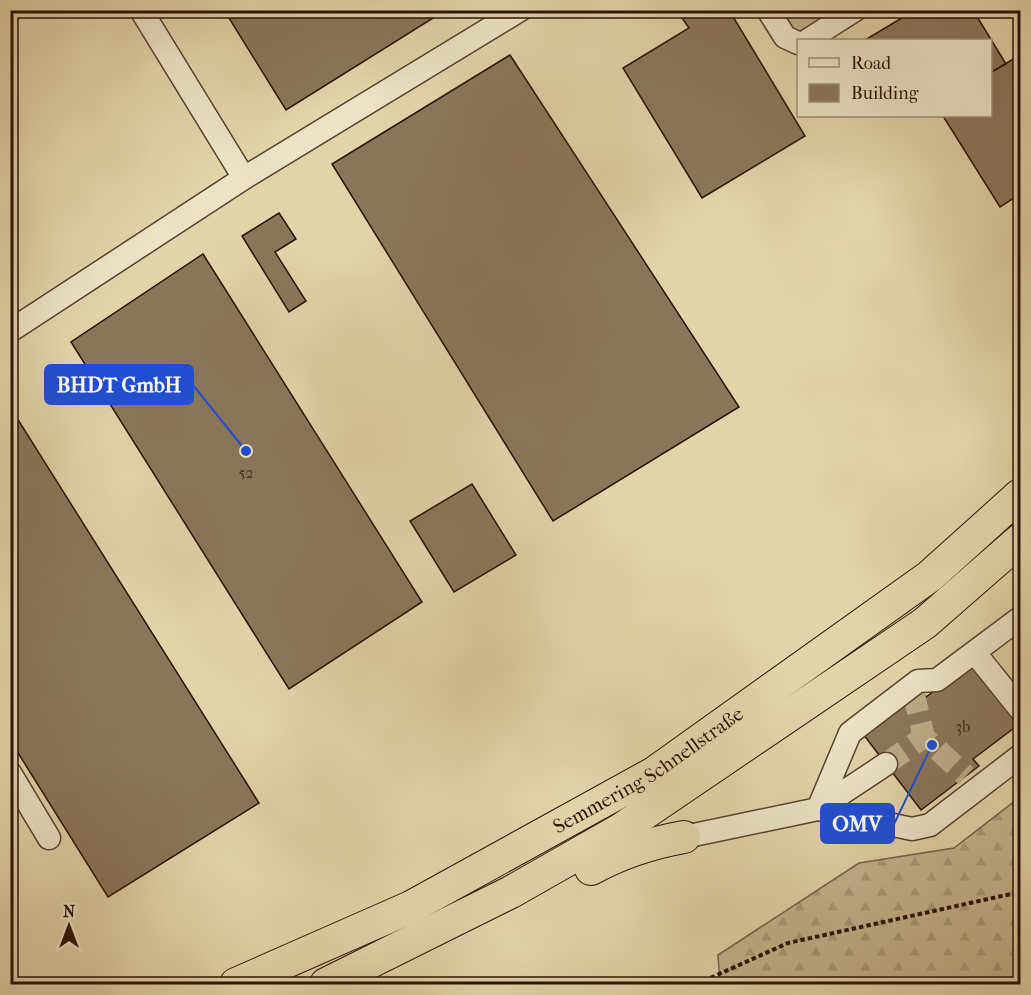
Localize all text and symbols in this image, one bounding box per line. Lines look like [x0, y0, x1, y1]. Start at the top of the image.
legend [797, 39, 992, 117]
text: Road [851, 53, 891, 74]
text: Building [851, 83, 919, 104]
callout: BHDT GmbH [45, 365, 193, 404]
text: BHDT GmbH [57, 373, 182, 397]
house number: 52 [238, 463, 254, 482]
street label: Semmering Schnellstraße [549, 702, 747, 838]
house number: 3b [956, 717, 970, 736]
callout: OMV [821, 804, 894, 843]
text: OMV [832, 812, 883, 836]
north arrow [39, 896, 99, 956]
text: N [63, 902, 76, 921]

